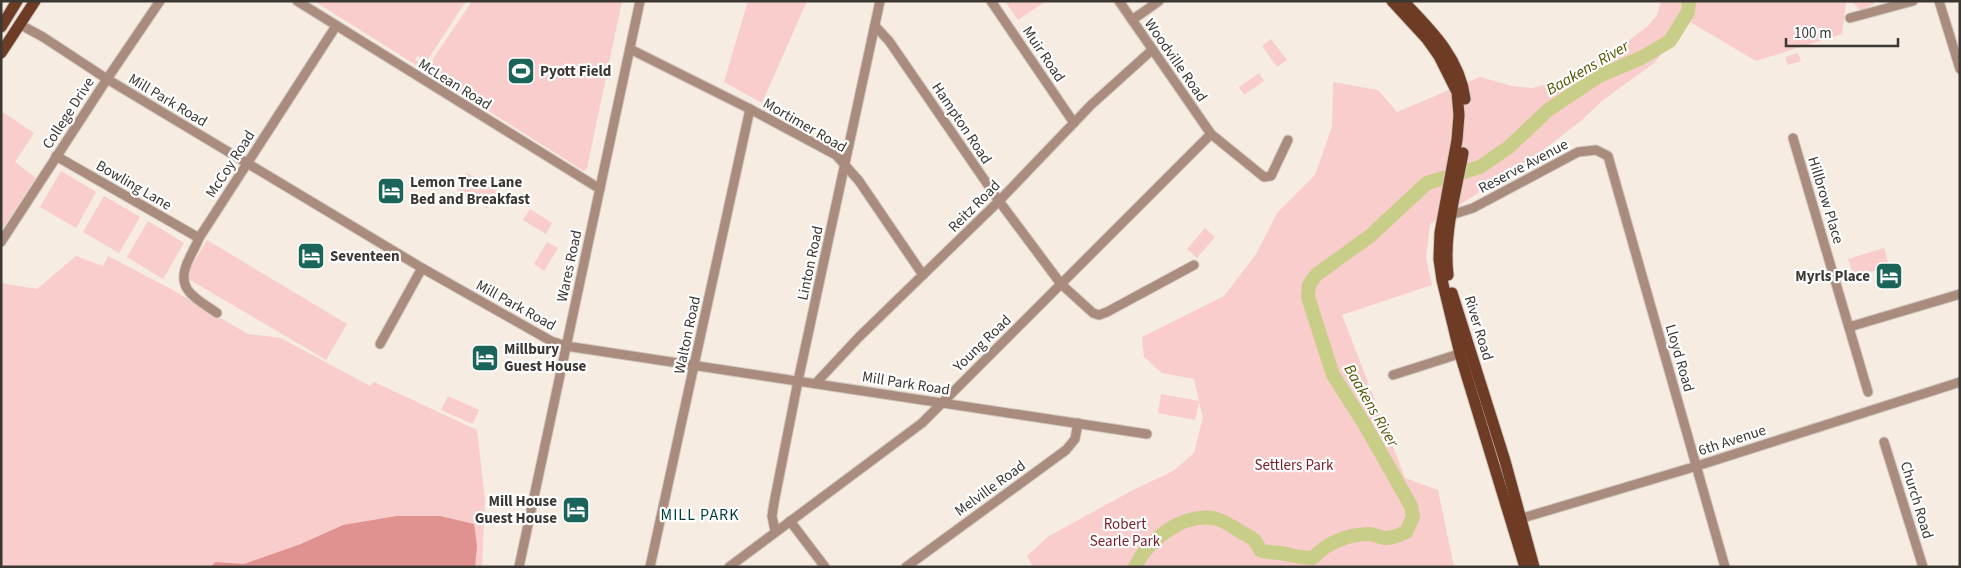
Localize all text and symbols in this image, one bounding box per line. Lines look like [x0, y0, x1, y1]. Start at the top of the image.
street label: Woodville Road [1139, 14, 1212, 106]
scale bar [1786, 15, 1898, 47]
street label: Muir Road [1017, 22, 1070, 86]
text: 100 m [1794, 23, 1832, 44]
water label: Baakens River [1542, 35, 1634, 100]
street label: McLean Road [414, 54, 496, 115]
sports icon: Pyott Field [506, 56, 536, 86]
place label: Pyott Field [540, 61, 611, 82]
street label: Mill Park Road [124, 69, 211, 132]
street label: College Drive [37, 73, 100, 153]
street label: Hampton Road [927, 78, 997, 168]
street label: Mortimer Road [759, 93, 850, 158]
street label: McCoy Road [201, 126, 260, 202]
street label: Reserve Avenue [1475, 134, 1572, 199]
street label: Hillbrow Place [1802, 154, 1849, 246]
street label: Bowling Lane [92, 155, 176, 216]
place label: Lemon Tree Lane Bed and Breakfast [410, 172, 530, 210]
hotel icon: Lemon Tree Lane Bed and Breakfast [376, 176, 406, 206]
street label: Reitz Road [944, 176, 1005, 237]
street label: Linton Road [792, 224, 829, 302]
street label: Wares Road [552, 228, 587, 304]
hotel icon: Seventeen [296, 241, 326, 271]
place label: Seventeen [330, 246, 400, 267]
hotel icon: Myrls Place [1874, 261, 1904, 291]
place label: Myrls Place [1795, 266, 1870, 287]
street label: Mill Park Road [472, 275, 560, 336]
street label: River Road [1459, 293, 1498, 363]
street label: Walton Road [669, 294, 706, 376]
street label: Young Road [948, 310, 1016, 377]
street label: Lloyd Road [1660, 322, 1699, 395]
place label: Millbury Guest House [504, 339, 587, 377]
hotel icon: Millbury Guest House [470, 343, 500, 373]
water label: Baakens River [1339, 360, 1404, 452]
street label: Mill Park Road [861, 366, 951, 401]
street label: 6th Avenue [1696, 420, 1769, 461]
street label: Melville Road [950, 455, 1030, 521]
park label: Settlers Park [1255, 455, 1334, 476]
street label: Church Road [1895, 459, 1938, 542]
place label: Mill House Guest House [475, 491, 557, 529]
hotel icon: Mill House Guest House [561, 495, 591, 525]
district label: MILL PARK [661, 504, 739, 526]
park label: Robert Searle Park [1090, 514, 1161, 552]

